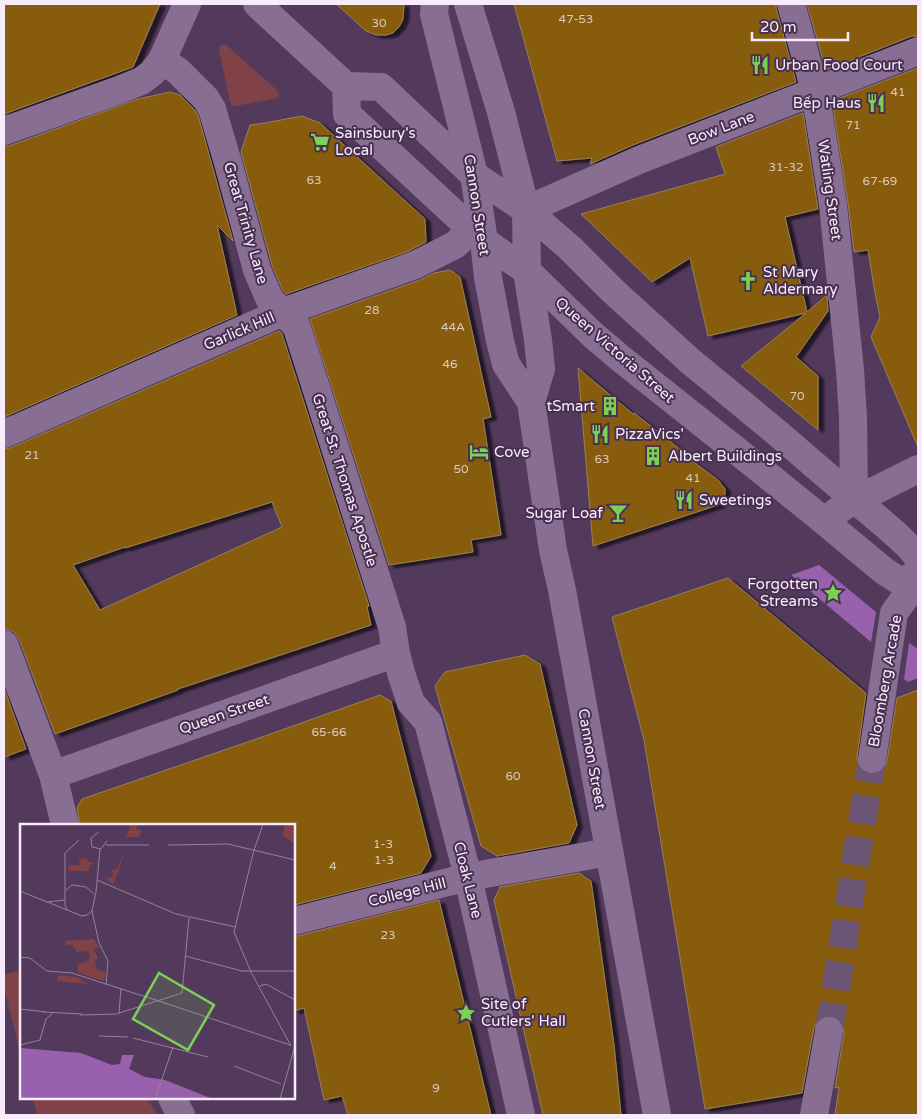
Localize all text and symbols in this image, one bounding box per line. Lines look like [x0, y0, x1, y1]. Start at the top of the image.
scale bar [752, 10, 848, 42]
house number: 47-53 [559, 12, 593, 26]
house number: 30 [371, 16, 387, 30]
text: 20 m [760, 18, 797, 36]
restaurant icon: Urban Food Court [749, 54, 771, 76]
place label: Urban Food Court [775, 56, 903, 74]
house number: 41 [890, 85, 906, 99]
restaurant icon: Bếp Haus [865, 92, 887, 114]
place label: Bếp Haus [793, 94, 861, 112]
street label: Bow Lane [685, 107, 757, 149]
house number: 71 [845, 118, 861, 132]
place label: Sainsbury's Local [335, 124, 416, 159]
supermarket icon: Sainsbury's Local [309, 131, 331, 153]
street label: Watling Street [814, 139, 846, 242]
street label: Cannon Street [460, 153, 494, 257]
street label: Great Trinity Lane [220, 160, 272, 286]
house number: 31-32 [768, 160, 804, 174]
house number: 63 [306, 173, 322, 187]
house number: 67-69 [863, 174, 897, 188]
place label: St Mary Aldermary [763, 263, 838, 298]
church icon: St Mary Aldermary [737, 270, 759, 292]
street label: Queen Victoria Street [551, 293, 679, 407]
house number: 28 [364, 303, 380, 317]
street label: Garlick Hill [201, 308, 277, 354]
house number: 44A [441, 320, 465, 334]
house number: 46 [442, 357, 458, 371]
house number: 70 [789, 389, 805, 403]
street label: Great St. Thomas Apostle [308, 391, 382, 569]
building icon: tSmart [599, 395, 621, 417]
place label: tSmart [546, 397, 595, 415]
restaurant icon: PizzaVics' [589, 423, 611, 445]
place label: PizzaVics' [615, 425, 684, 443]
hotel icon: Cove [468, 441, 490, 463]
place label: Cove [494, 443, 530, 461]
building icon: Albert Buildings [642, 445, 664, 467]
place label: Albert Buildings [668, 447, 782, 465]
house number: 21 [24, 448, 40, 462]
house number: 63 [594, 452, 610, 466]
house number: 50 [453, 462, 469, 476]
house number: 41 [685, 471, 701, 485]
restaurant icon: Sweetings [673, 489, 695, 511]
place label: Sweetings [699, 491, 772, 509]
bar icon: Sugar Loaf [607, 502, 629, 524]
place label: Sugar Loaf [525, 504, 603, 522]
place label: Forgotten Streams [747, 575, 818, 610]
place icon: Forgotten Streams [822, 582, 844, 604]
street label: Bloomberg Arcade [865, 614, 905, 748]
street label: Queen Street [177, 690, 272, 738]
street label: Cannon Street [574, 707, 610, 811]
house number: 65-66 [311, 725, 347, 739]
house number: 60 [505, 769, 521, 783]
inset map [20, 824, 295, 1099]
house number: 1-3 [373, 837, 393, 851]
street label: Cloak Lane [450, 840, 486, 920]
house number: 1-3 [374, 853, 394, 867]
house number: 4 [329, 859, 337, 873]
street label: College Hill [366, 874, 448, 910]
house number: 23 [380, 928, 396, 942]
place label: Site of Cutlers' Hall [481, 995, 566, 1030]
place icon: Site of Cutlers' Hall [455, 1002, 477, 1024]
house number: 9 [432, 1081, 440, 1095]

